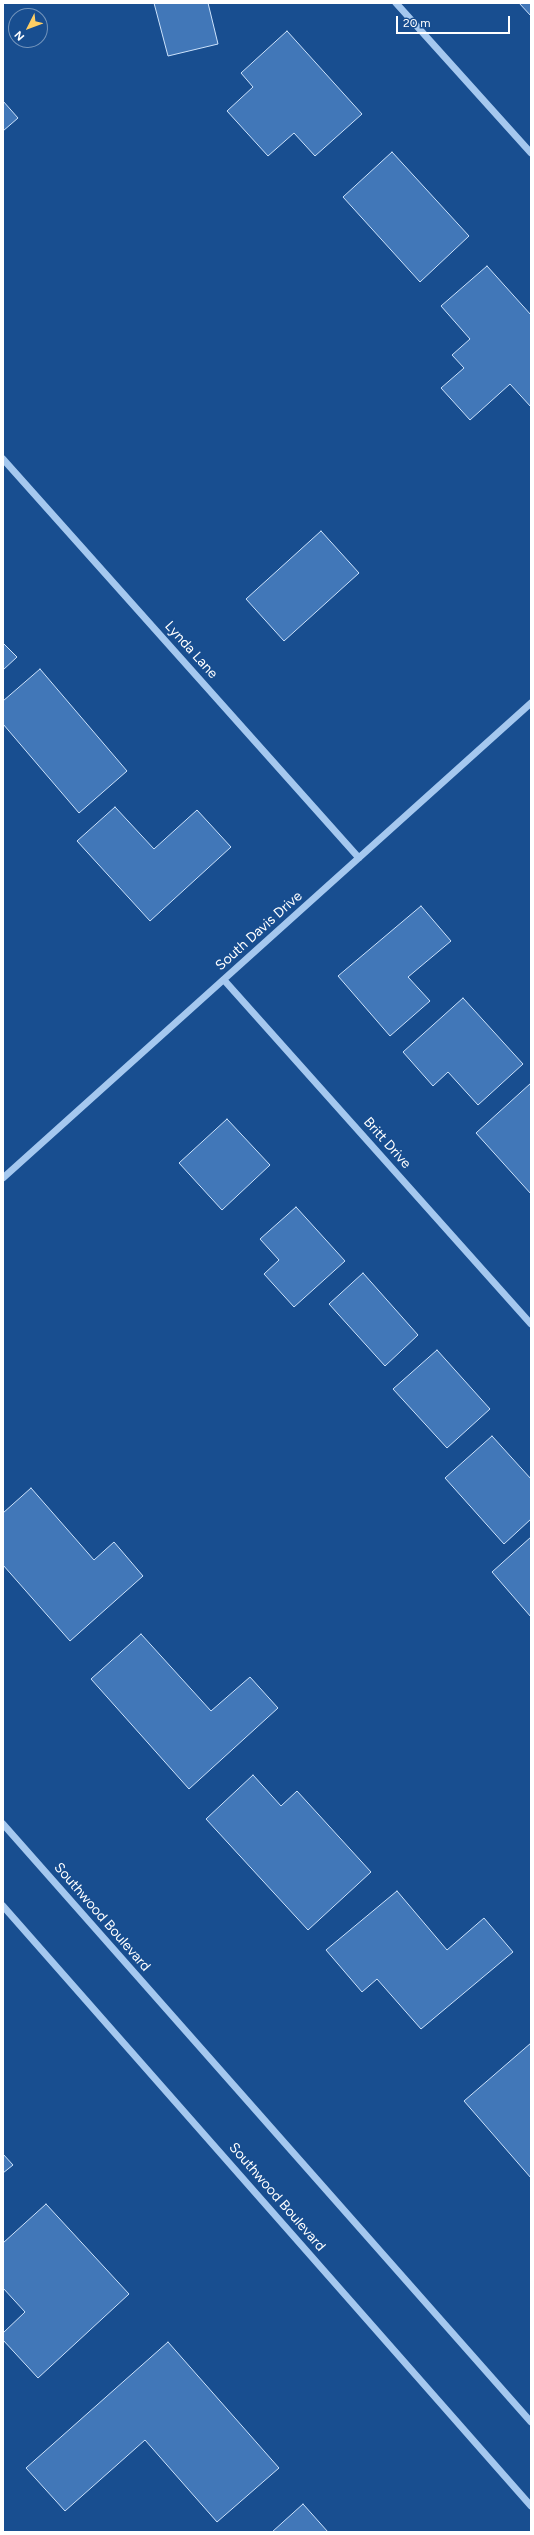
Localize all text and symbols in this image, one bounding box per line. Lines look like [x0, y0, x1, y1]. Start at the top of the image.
north arrow [8, 8, 48, 48]
scale bar [398, 8, 512, 34]
text: 20 m [403, 16, 431, 30]
text: N [12, 28, 27, 43]
street label: Lynda Lane [161, 618, 221, 682]
street label: South Davis Drive [212, 888, 306, 974]
street label: Britt Drive [360, 1114, 414, 1172]
street label: Southwood Boulevard [50, 1859, 154, 1975]
street label: Southwood Boulevard [225, 2139, 329, 2255]

